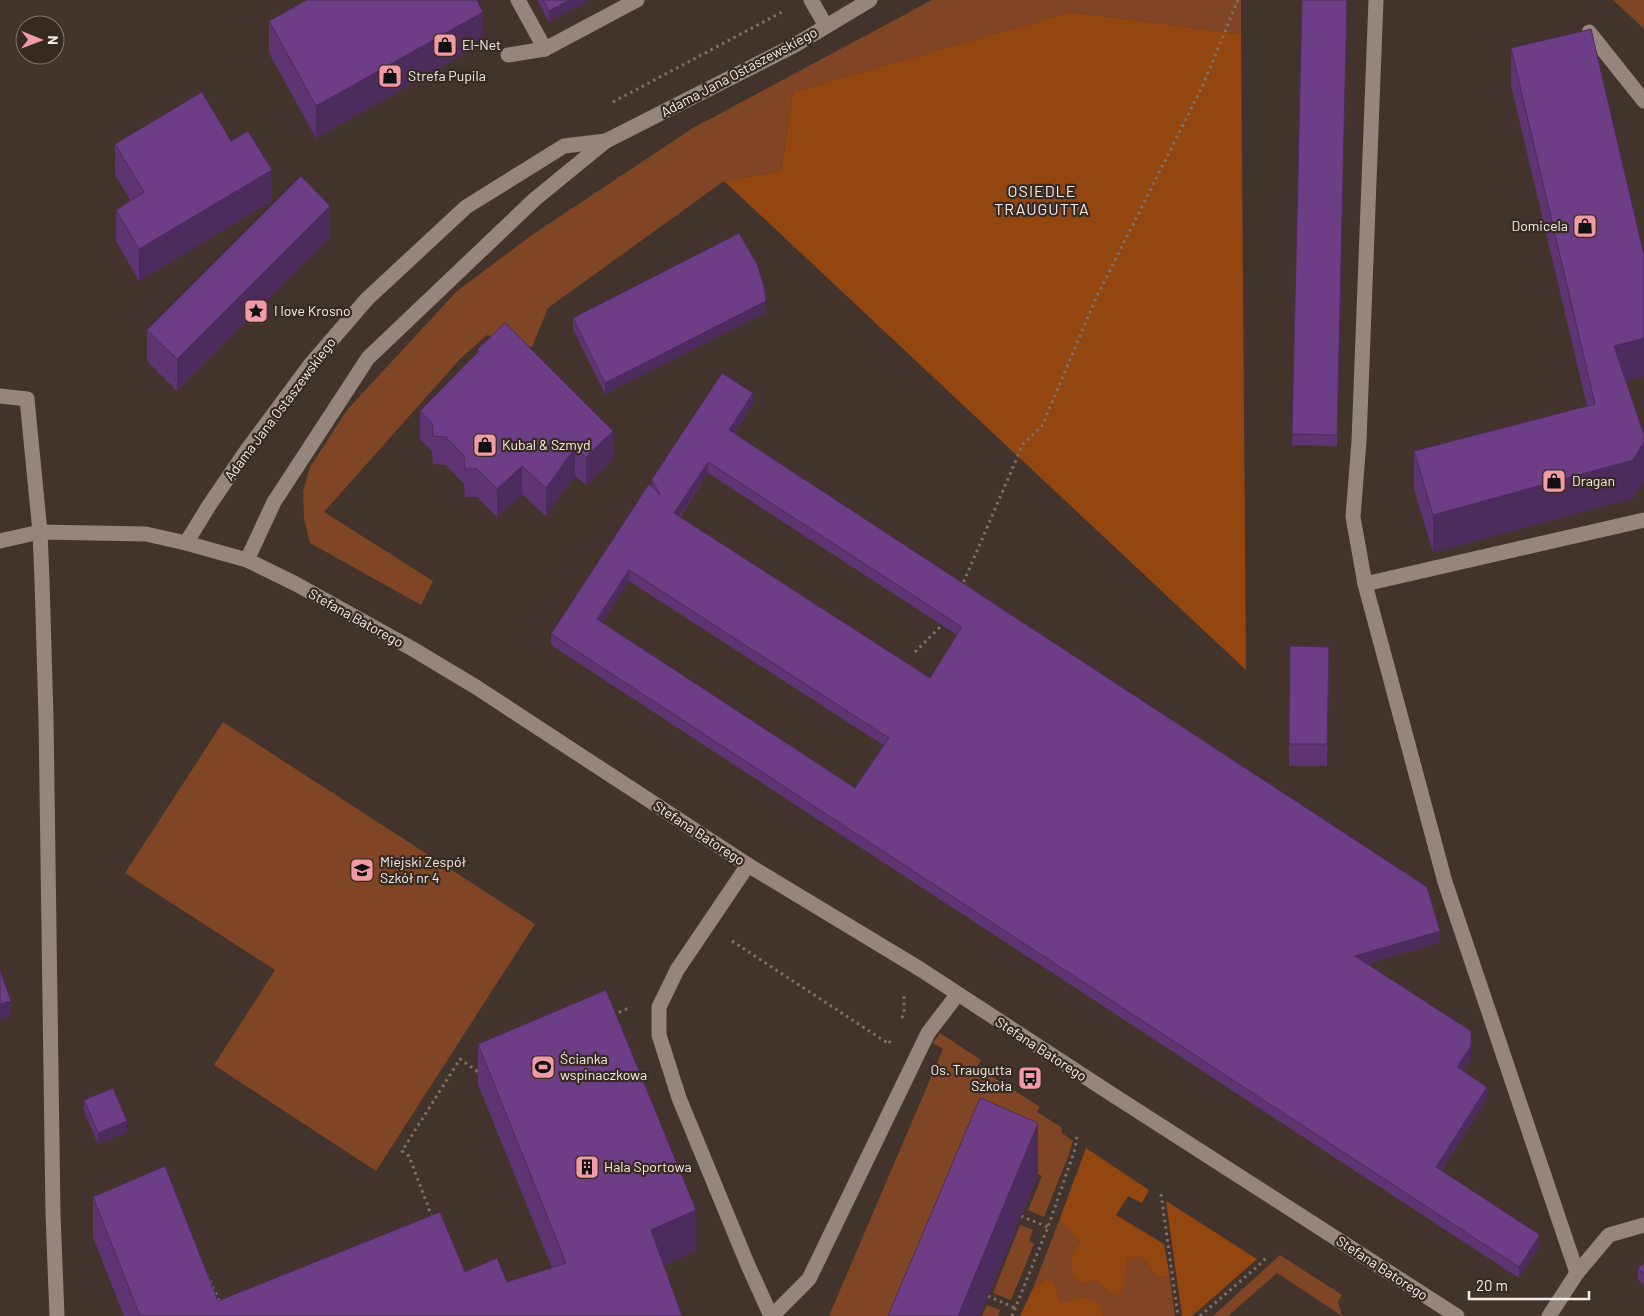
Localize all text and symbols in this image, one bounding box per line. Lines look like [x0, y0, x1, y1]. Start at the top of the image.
north arrow [15, 15, 65, 65]
street label: Adama Jana Ostaszewskiego [658, 23, 820, 120]
shop icon: El-Net [432, 32, 458, 58]
text: N [45, 35, 62, 45]
place label: El-Net [462, 36, 501, 53]
shop icon: Strefa Pupila [377, 63, 403, 89]
place label: Strefa Pupila [408, 67, 486, 84]
district label: OSIEDLE TRAUGUTTA [994, 181, 1090, 218]
shop icon: Domicela [1572, 213, 1598, 239]
place label: Domicela [1511, 217, 1568, 234]
place icon: I love Krosno [243, 298, 269, 324]
place label: I love Krosno [274, 302, 351, 319]
street label: Adama Jana Ostaszewskiego [220, 334, 339, 484]
shop icon: Kubal & Szmyd [472, 432, 498, 458]
place label: Kubal & Szmyd [502, 436, 591, 453]
shop icon: Dragan [1541, 468, 1567, 494]
place label: Dragan [1572, 472, 1615, 489]
street label: Stefana Batorego [306, 584, 407, 651]
street label: Stefana Batorego [650, 797, 748, 869]
place label: Miejski Zespół Szkół nr 4 [380, 853, 466, 886]
school or university icon: Miejski Zespół Szkół nr 4 [349, 857, 375, 883]
street label: Stefana Batorego [992, 1013, 1090, 1085]
place label: Ścianka wspinaczkowa [560, 1050, 647, 1083]
sports icon: Ścianka wspinaczkowa [530, 1054, 556, 1080]
place label: Os. Traugutta Szkoła [931, 1061, 1012, 1094]
bus stop icon: Os. Traugutta Szkoła [1017, 1065, 1043, 1091]
building icon: Hala Sportowa [574, 1154, 600, 1180]
place label: Hala Sportowa [604, 1158, 692, 1175]
street label: Stefana Batorego [1333, 1232, 1431, 1304]
scale bar [1469, 1268, 1589, 1300]
text: 20 m [1476, 1276, 1508, 1294]

